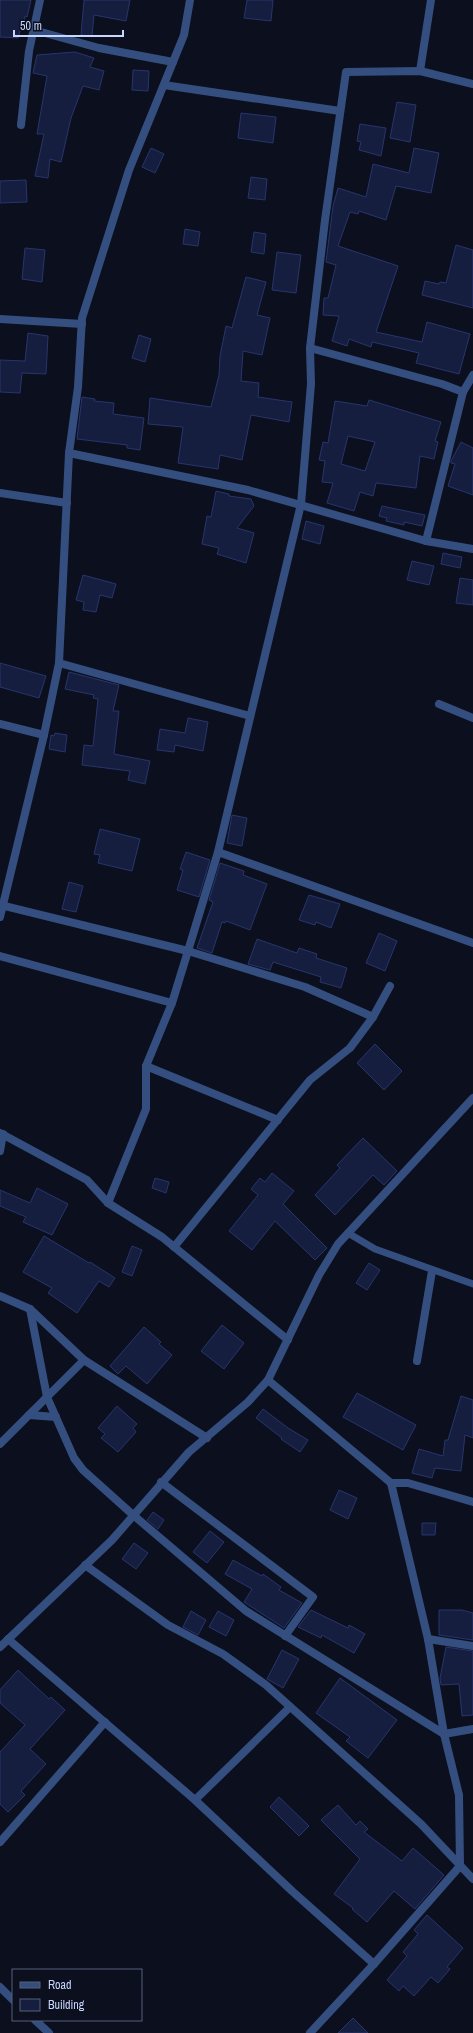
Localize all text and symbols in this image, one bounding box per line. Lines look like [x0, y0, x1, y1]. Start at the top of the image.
scale bar [14, 12, 123, 38]
text: 50 m [20, 18, 42, 34]
legend [12, 1969, 142, 2021]
text: Road [48, 1977, 72, 1993]
text: Building [48, 1997, 85, 2013]

